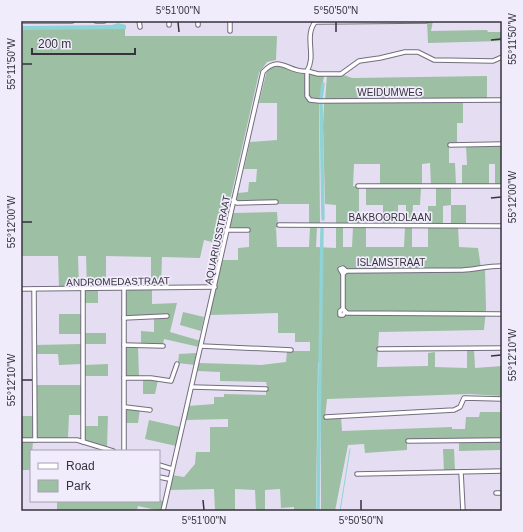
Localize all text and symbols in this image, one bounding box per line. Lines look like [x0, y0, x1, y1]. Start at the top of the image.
text: 5°51'00"N [156, 5, 200, 16]
text: 5°50'50"N [314, 5, 358, 16]
text: 55°11'50"W [507, 13, 518, 65]
scale bar [32, 30, 135, 56]
text: 200 m [38, 37, 71, 51]
text: 55°11'50"W [6, 38, 17, 90]
street label: WEIDUMWEG [357, 87, 423, 98]
text: 55°12'00"W [507, 170, 518, 223]
street label: AQUARIUSSTRAAT [203, 194, 232, 286]
text: 55°12'00"W [6, 195, 17, 248]
street label: BAKBOORDLAAN [349, 212, 431, 223]
street label: ISLAMSTRAAT [357, 257, 425, 268]
street label: ANDROMEDASTRAAT [66, 275, 170, 288]
text: 55°12'10"W [507, 328, 518, 381]
text: 55°12'10"W [6, 353, 17, 406]
legend [30, 450, 160, 502]
text: Road [66, 459, 95, 473]
text: Park [66, 479, 92, 493]
text: 5°51'00"N [182, 515, 226, 526]
text: 5°50'50"N [339, 515, 383, 526]

